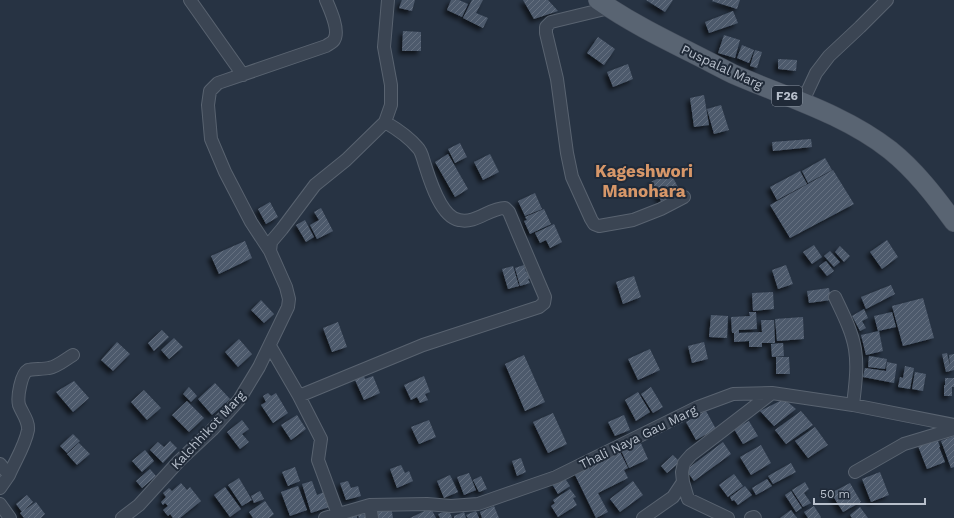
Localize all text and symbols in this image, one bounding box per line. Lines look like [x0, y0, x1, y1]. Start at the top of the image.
street label: Puspalal Marg [679, 42, 765, 92]
road number: F26 [772, 86, 802, 106]
district label: Kageshwori Manohara [595, 161, 693, 201]
street label: Kalchhikot Marg [168, 388, 248, 472]
street label: Thali Naya Gau Marg [577, 402, 699, 472]
scale bar [814, 480, 925, 506]
text: 50 m [820, 487, 850, 501]

